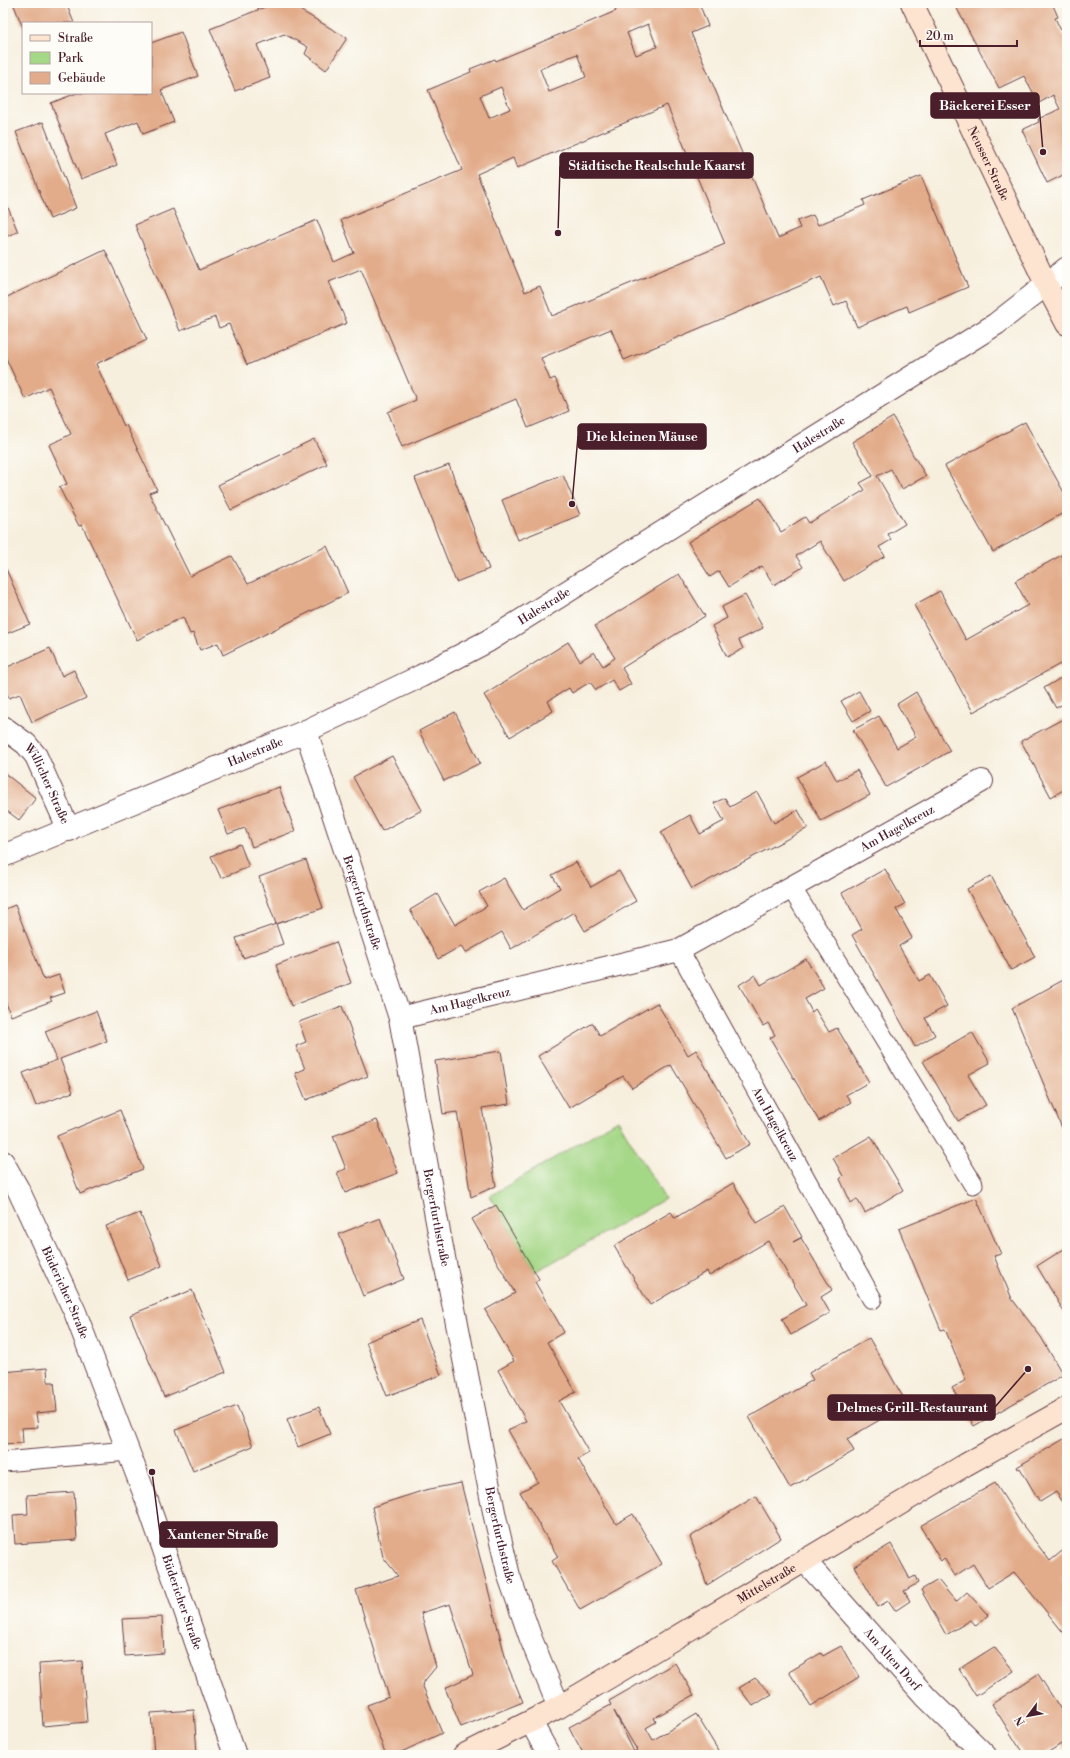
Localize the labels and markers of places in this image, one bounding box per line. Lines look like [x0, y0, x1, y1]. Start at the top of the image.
callout: Bäckerei Esser [931, 93, 1039, 118]
callout: Städtische Realschule Kaarst [560, 153, 753, 178]
callout: Die kleinen Mäuse [578, 424, 706, 449]
callout: Delmes Grill-Restaurant [828, 1395, 995, 1420]
callout: Xantener Straße [160, 1522, 277, 1547]

